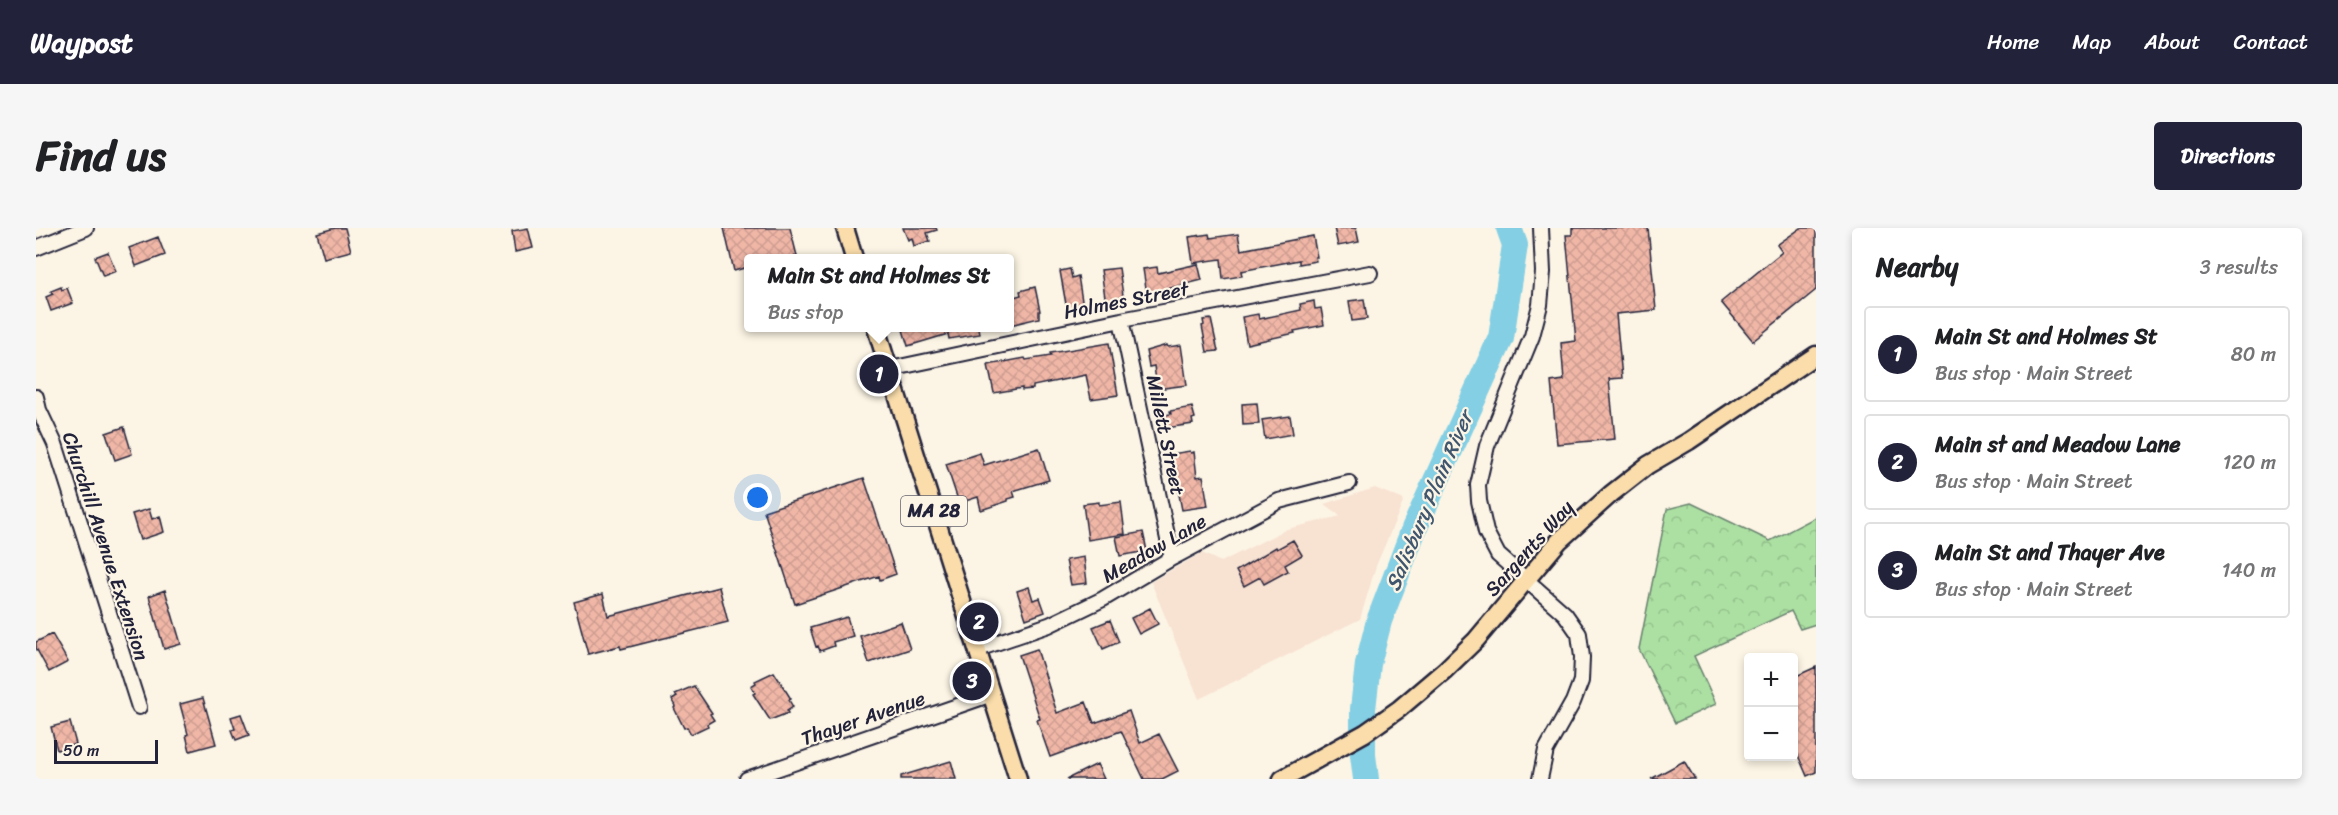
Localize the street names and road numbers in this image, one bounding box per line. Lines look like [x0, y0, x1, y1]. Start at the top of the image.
street label: Holmes Street [1061, 271, 1192, 330]
street label: Millett Street [1136, 371, 1195, 499]
street label: Churchill Avenue Extension [52, 427, 159, 665]
street label: Sargents Way [1476, 491, 1583, 605]
road number: MA 28 [901, 496, 967, 526]
street label: Meadow Lane [1095, 504, 1213, 593]
street label: Thayer Avenue [796, 681, 930, 756]

